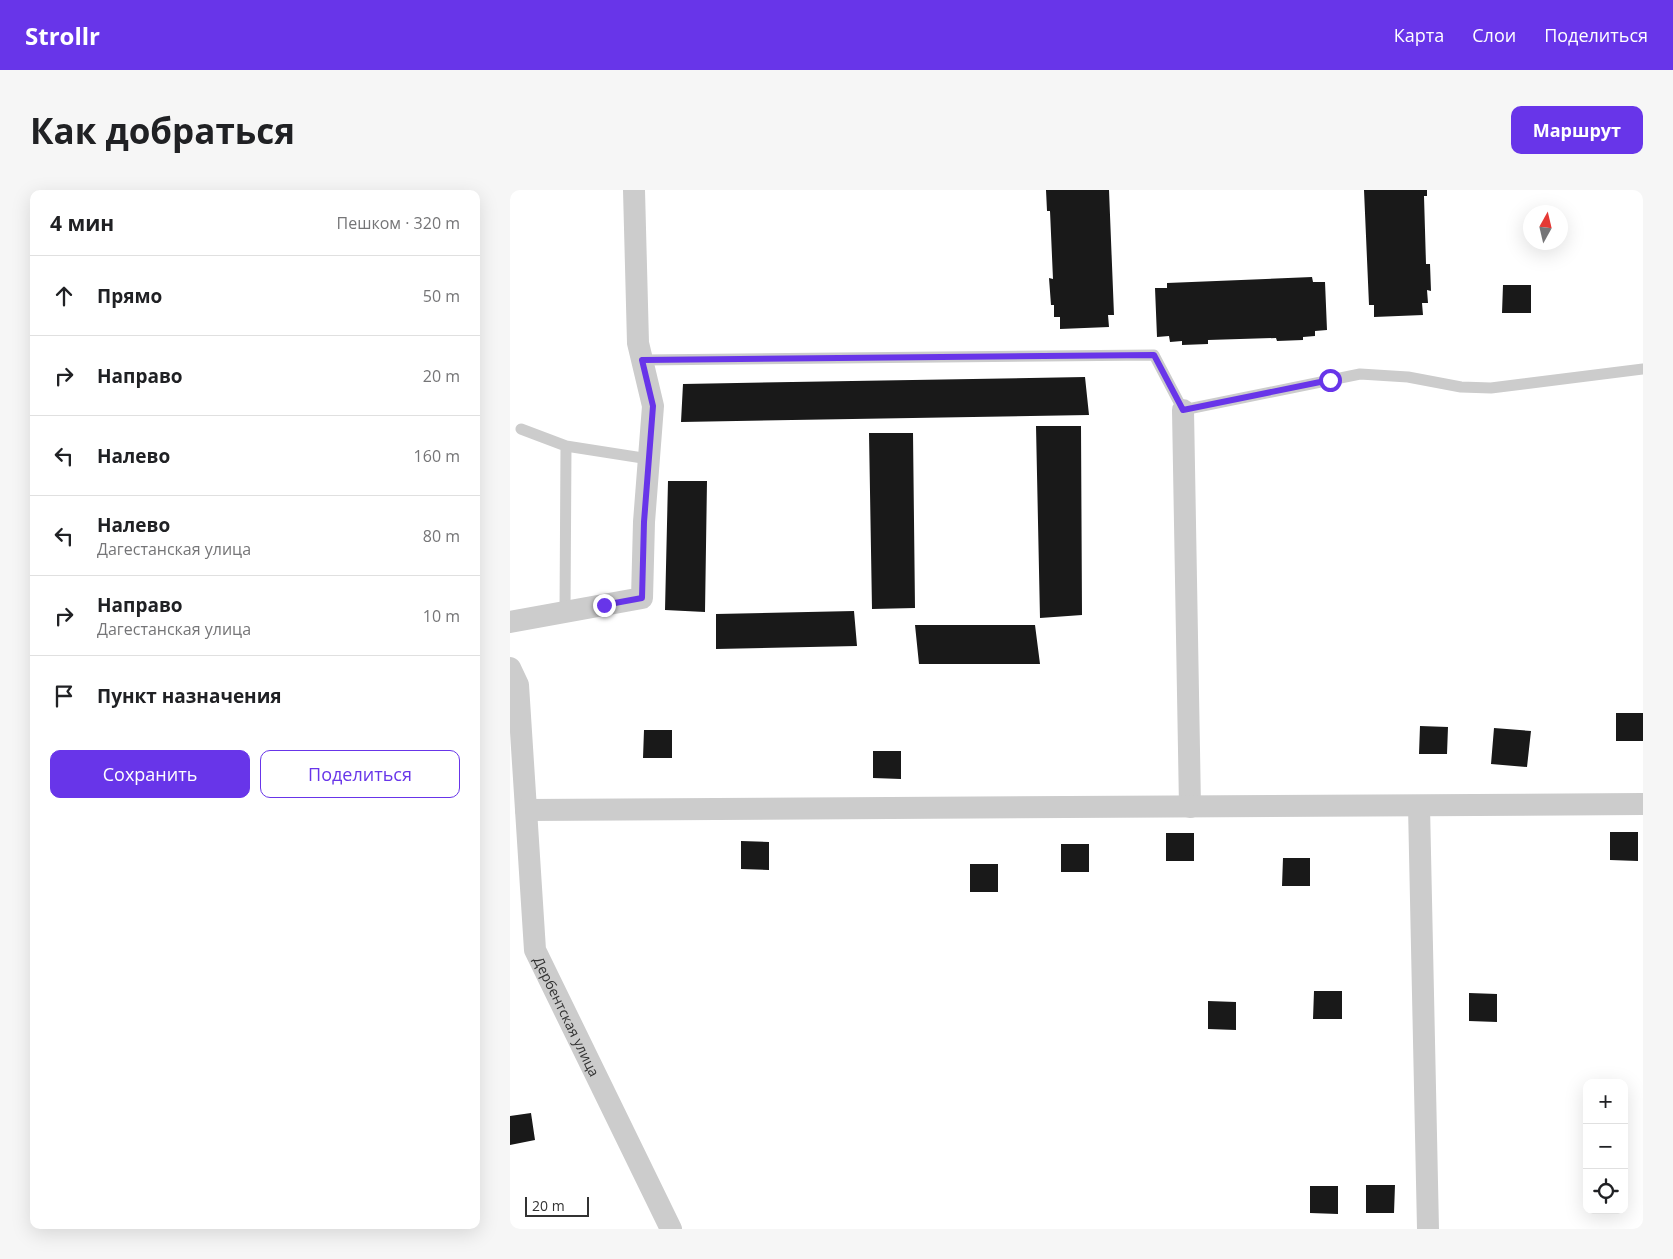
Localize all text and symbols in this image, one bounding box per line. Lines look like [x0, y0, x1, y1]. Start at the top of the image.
text: Strollr [25, 19, 100, 52]
text: Карта [1394, 23, 1444, 47]
text: Слои [1472, 23, 1516, 47]
text: Поделиться [1544, 23, 1648, 47]
button: Маршрут [1511, 106, 1643, 154]
text: Как добраться [30, 107, 295, 154]
north arrow [1523, 205, 1568, 250]
text: 4 мин [50, 209, 114, 237]
text: Пешком · 320 m [337, 212, 460, 234]
icon: ahead [50, 282, 78, 310]
text: Прямо [97, 283, 162, 309]
text: 50 m [423, 285, 460, 307]
icon: right [50, 362, 78, 390]
text: Направо [97, 363, 183, 389]
text: 20 m [423, 365, 460, 387]
route start [1319, 369, 1342, 392]
icon: left [50, 442, 78, 470]
text: Налево [97, 443, 170, 469]
text: 160 m [414, 445, 460, 467]
text: Налево [97, 512, 170, 538]
icon: left [50, 522, 78, 550]
text: 80 m [423, 525, 460, 547]
text: Дагестанская улица [97, 538, 251, 560]
text: Направо [97, 592, 183, 618]
route end [593, 594, 616, 617]
icon: right [50, 602, 78, 630]
text: 10 m [423, 605, 460, 627]
text: Дагестанская улица [97, 618, 251, 640]
icon: arrive [50, 682, 78, 710]
text: Пункт назначения [97, 683, 282, 709]
button: Сохранить [50, 750, 250, 798]
button: Поделиться [260, 750, 460, 798]
street label: Дербентская улица [530, 953, 605, 1079]
map controls [1583, 1079, 1628, 1214]
button: + [1583, 1079, 1628, 1124]
button: − [1583, 1124, 1628, 1169]
button: locate [1583, 1169, 1628, 1214]
scale bar [525, 1194, 589, 1217]
text: 20 m [532, 1196, 565, 1215]

